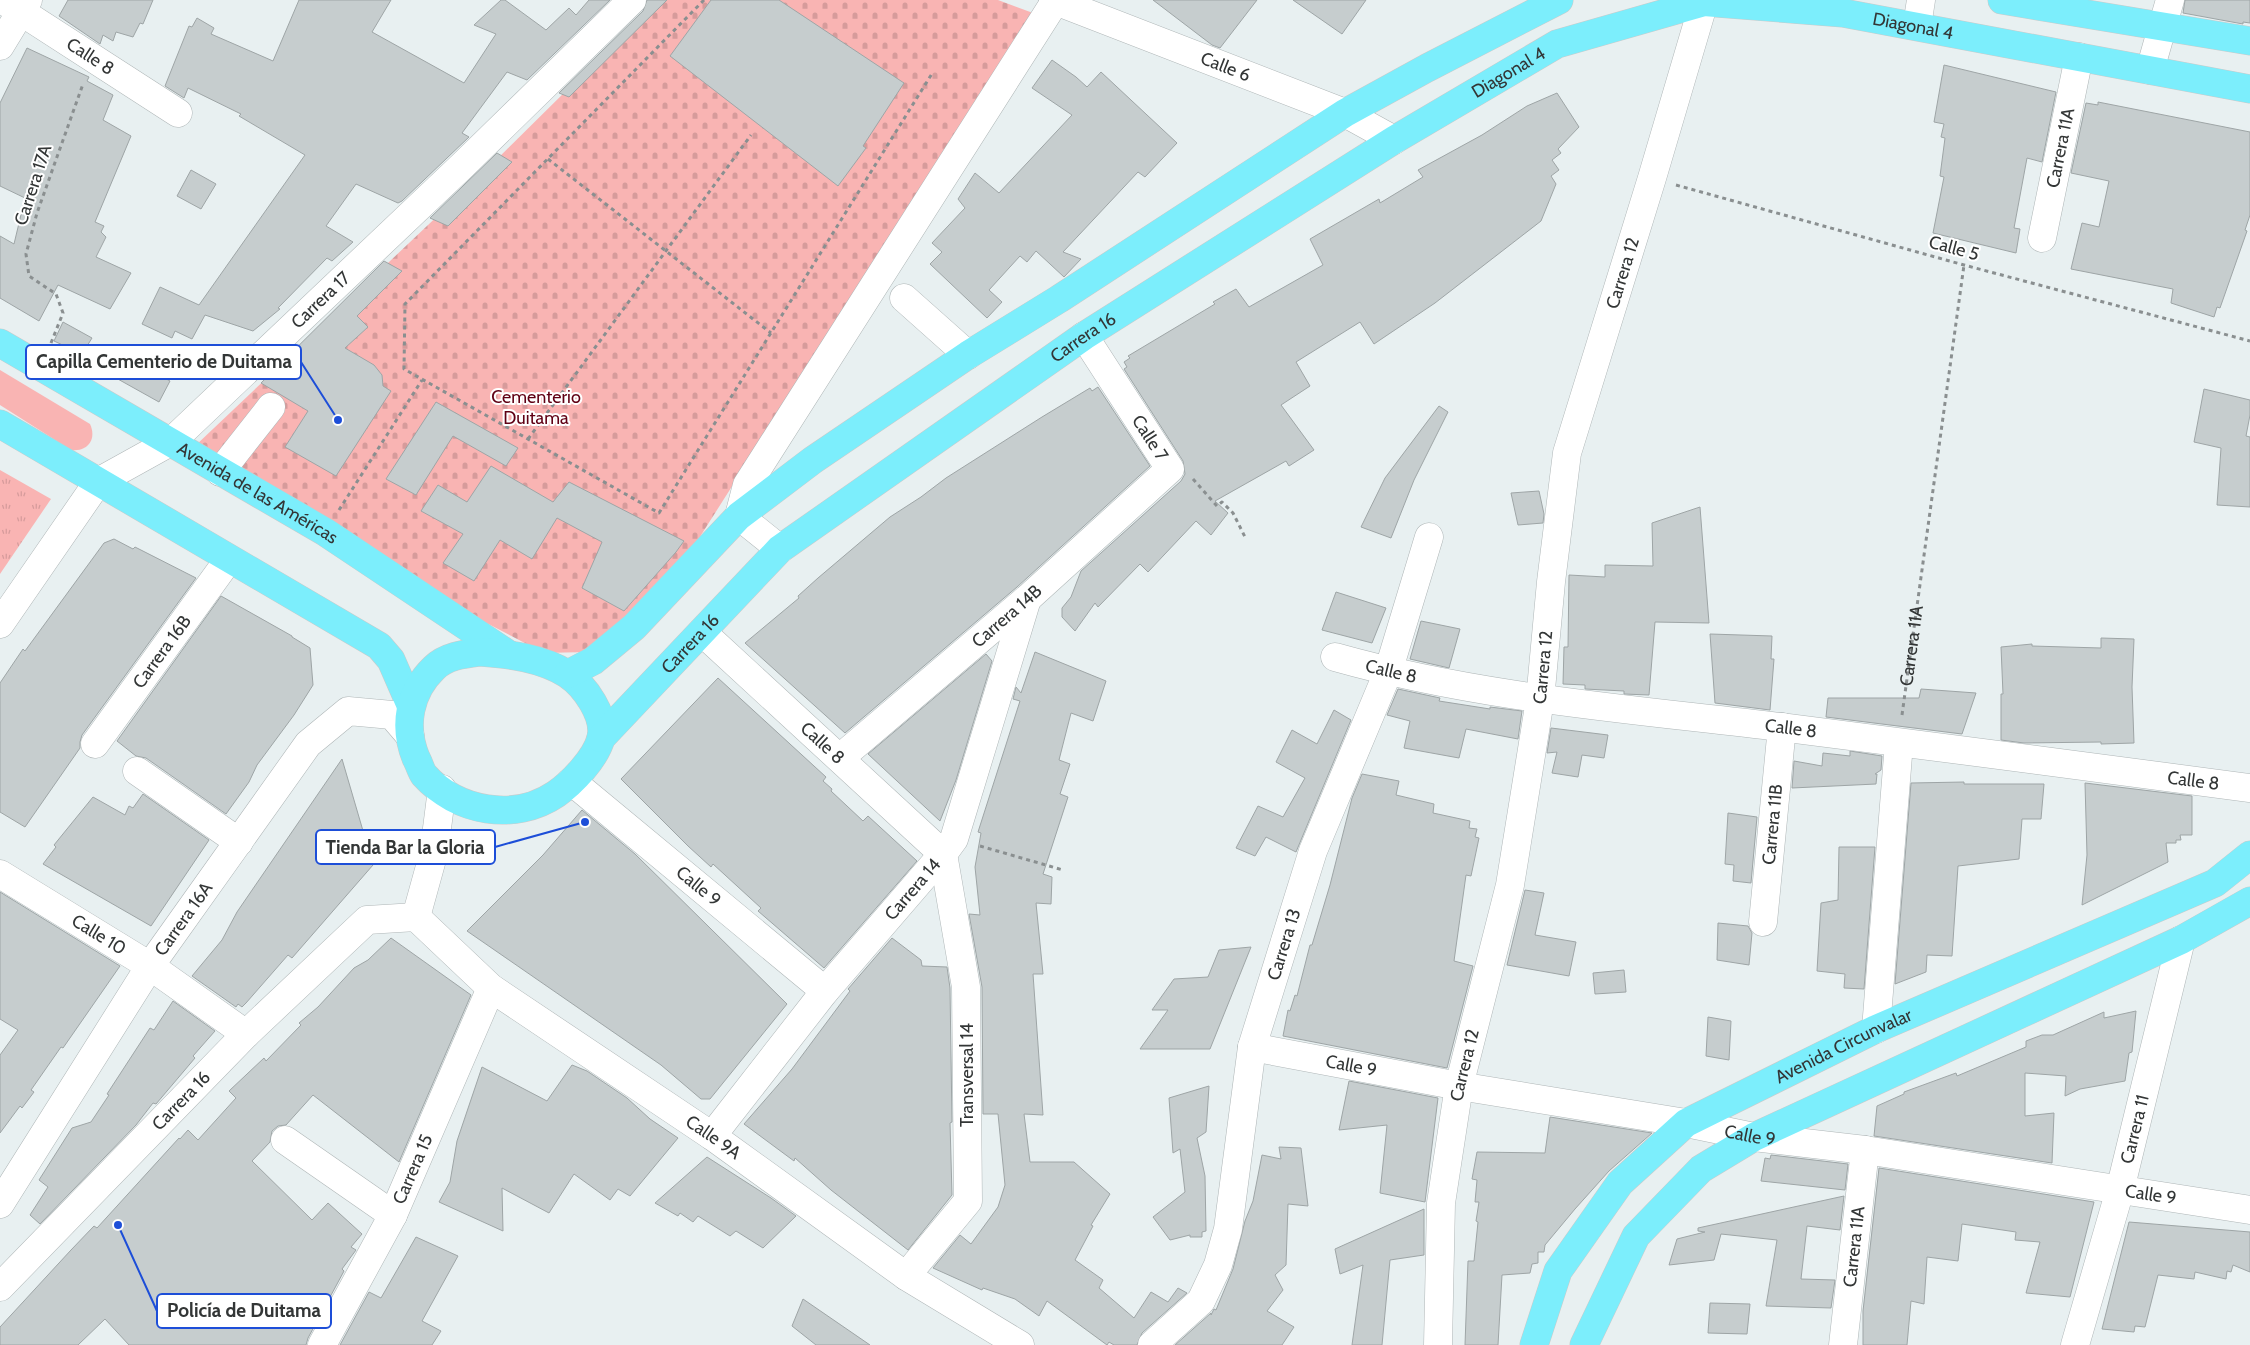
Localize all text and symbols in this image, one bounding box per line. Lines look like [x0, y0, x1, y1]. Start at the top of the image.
street label: Diagonal 4 [1871, 8, 1955, 44]
street label: Calle 8 [62, 33, 118, 80]
street label: Diagonal 4 [1468, 42, 1549, 103]
street label: Calle 6 [1197, 47, 1254, 86]
street label: Carrera 11A [2042, 106, 2079, 190]
street label: Carrera 17A [10, 142, 56, 228]
street label: Calle 5 [1926, 231, 1982, 265]
street label: Carrera 12 [1601, 235, 1644, 312]
street label: Carrera 17 [286, 267, 355, 333]
street label: Carrera 16 [1046, 308, 1120, 367]
callout: Capilla Cementerio de Duitama [26, 345, 301, 379]
text: Capilla Cementerio de Duitama [36, 350, 292, 373]
park label: Cementerio Duitama [491, 386, 581, 429]
street label: Calle 7 [1127, 411, 1173, 465]
street label: Avenida de las Américas [173, 437, 342, 549]
street label: Carrera 14B [967, 580, 1047, 652]
street label: Carrera 11A [1895, 604, 1928, 687]
street label: Carrera 16 [657, 609, 724, 678]
street label: Carrera 16B [128, 610, 196, 693]
street label: Carrera 12 [1529, 630, 1557, 705]
street label: Calle 8 [1363, 655, 1419, 688]
street label: Calle 8 [1764, 714, 1818, 742]
street label: Calle 8 [796, 717, 849, 769]
street label: Calle 8 [2166, 766, 2221, 795]
street label: Carrera 11B [1758, 783, 1787, 866]
callout: Tienda Bar la Gloria [316, 830, 495, 864]
text: Tienda Bar la Gloria [326, 836, 485, 859]
street label: Carrera 14 [880, 854, 945, 925]
street label: Calle 9 [672, 861, 725, 911]
street label: Carrera 16A [150, 878, 217, 960]
street label: Carrera 13 [1262, 906, 1305, 983]
street label: Calle 10 [68, 910, 130, 960]
street label: Avenida Circunvalar [1771, 1004, 1916, 1088]
street label: Transversal 14 [956, 1023, 978, 1127]
street label: Carrera 12 [1446, 1027, 1484, 1103]
street label: Calle 9 [1324, 1050, 1379, 1081]
street label: Carrera 16 [147, 1066, 215, 1135]
street label: Carrera 11 [2116, 1093, 2154, 1166]
street label: Calle 9A [681, 1110, 745, 1164]
street label: Calle 9 [1722, 1120, 1777, 1150]
street label: Carrera 15 [388, 1131, 438, 1208]
street label: Calle 9 [2124, 1180, 2178, 1209]
street label: Carrera 11A [1839, 1205, 1870, 1288]
callout: Policía de Duitama [157, 1294, 331, 1328]
text: Policía de Duitama [167, 1299, 321, 1322]

